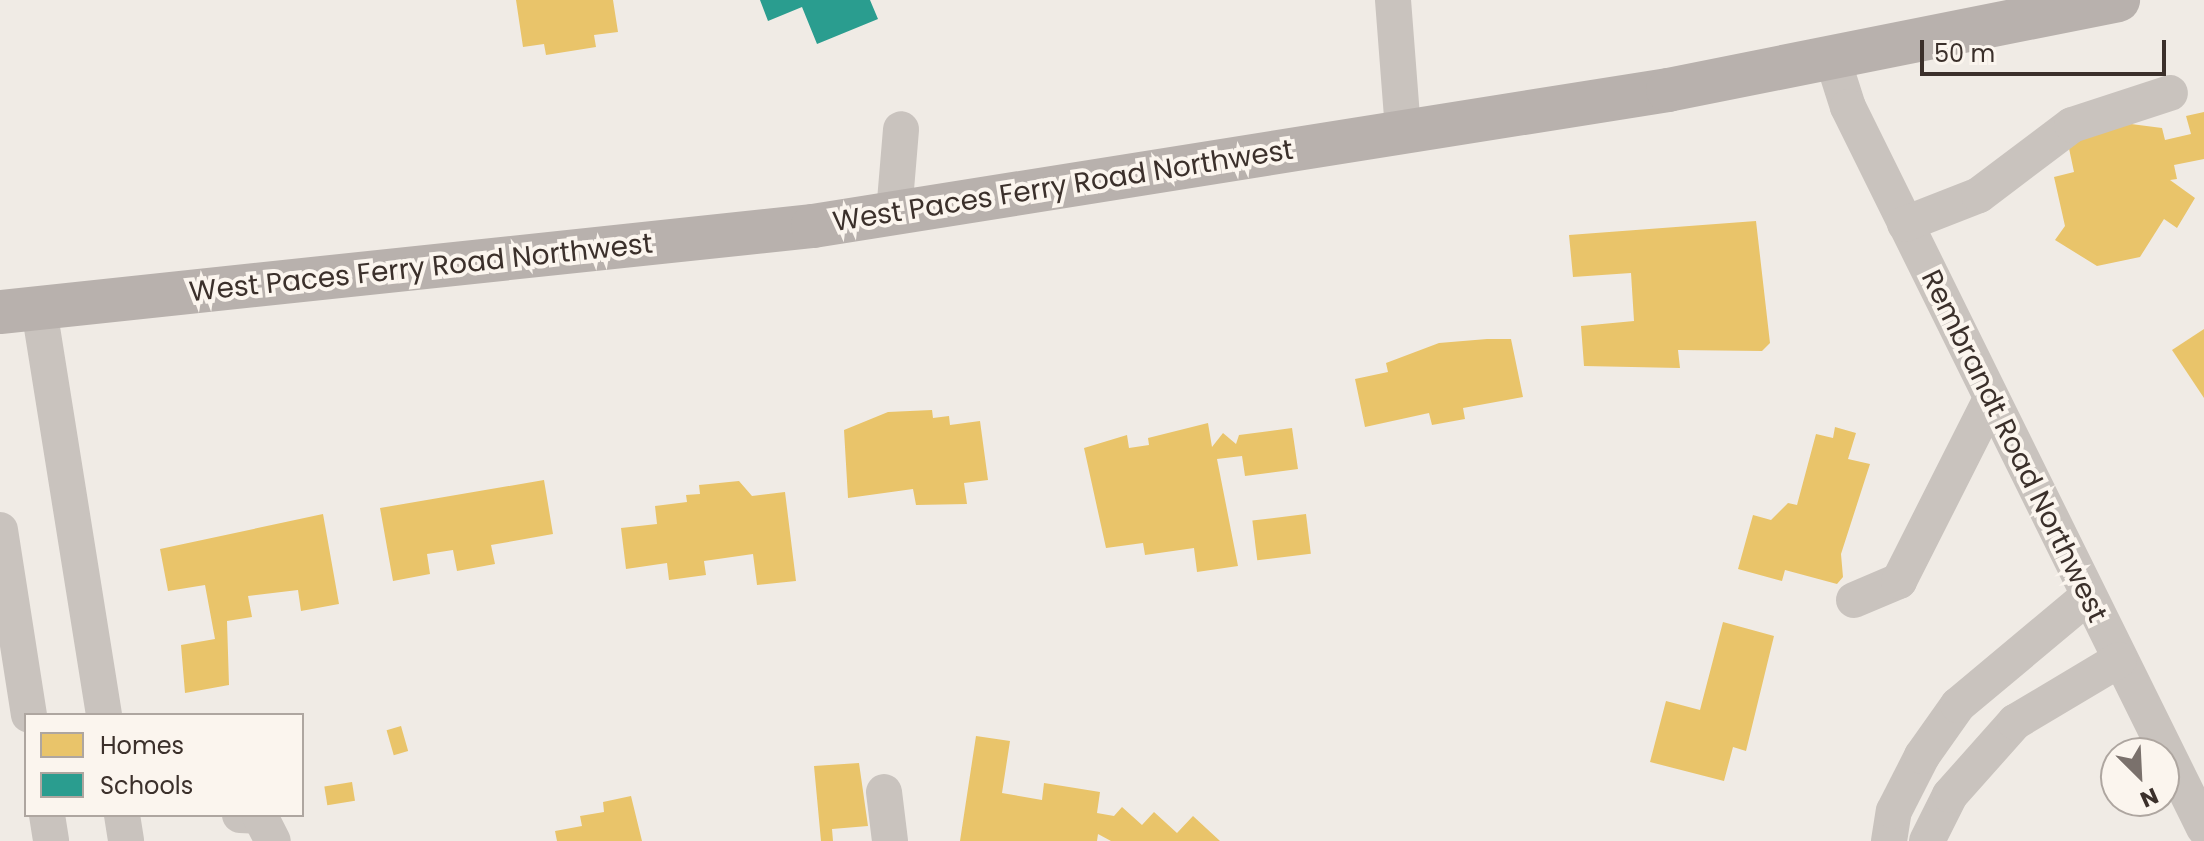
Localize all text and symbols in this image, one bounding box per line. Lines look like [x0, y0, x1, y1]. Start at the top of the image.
scale bar [1924, 24, 2170, 74]
text: 50 m [1934, 37, 1995, 70]
street label: West Paces Ferry Road Northwest [830, 133, 1296, 239]
street label: West Paces Ferry Road Northwest [188, 227, 654, 309]
street label: Rembrandt Road Northwest [1914, 264, 2114, 628]
legend [24, 713, 304, 817]
text: Homes [100, 729, 184, 762]
north arrow [2100, 737, 2180, 817]
text: Schools [100, 769, 193, 802]
text: N [2135, 780, 2163, 815]

